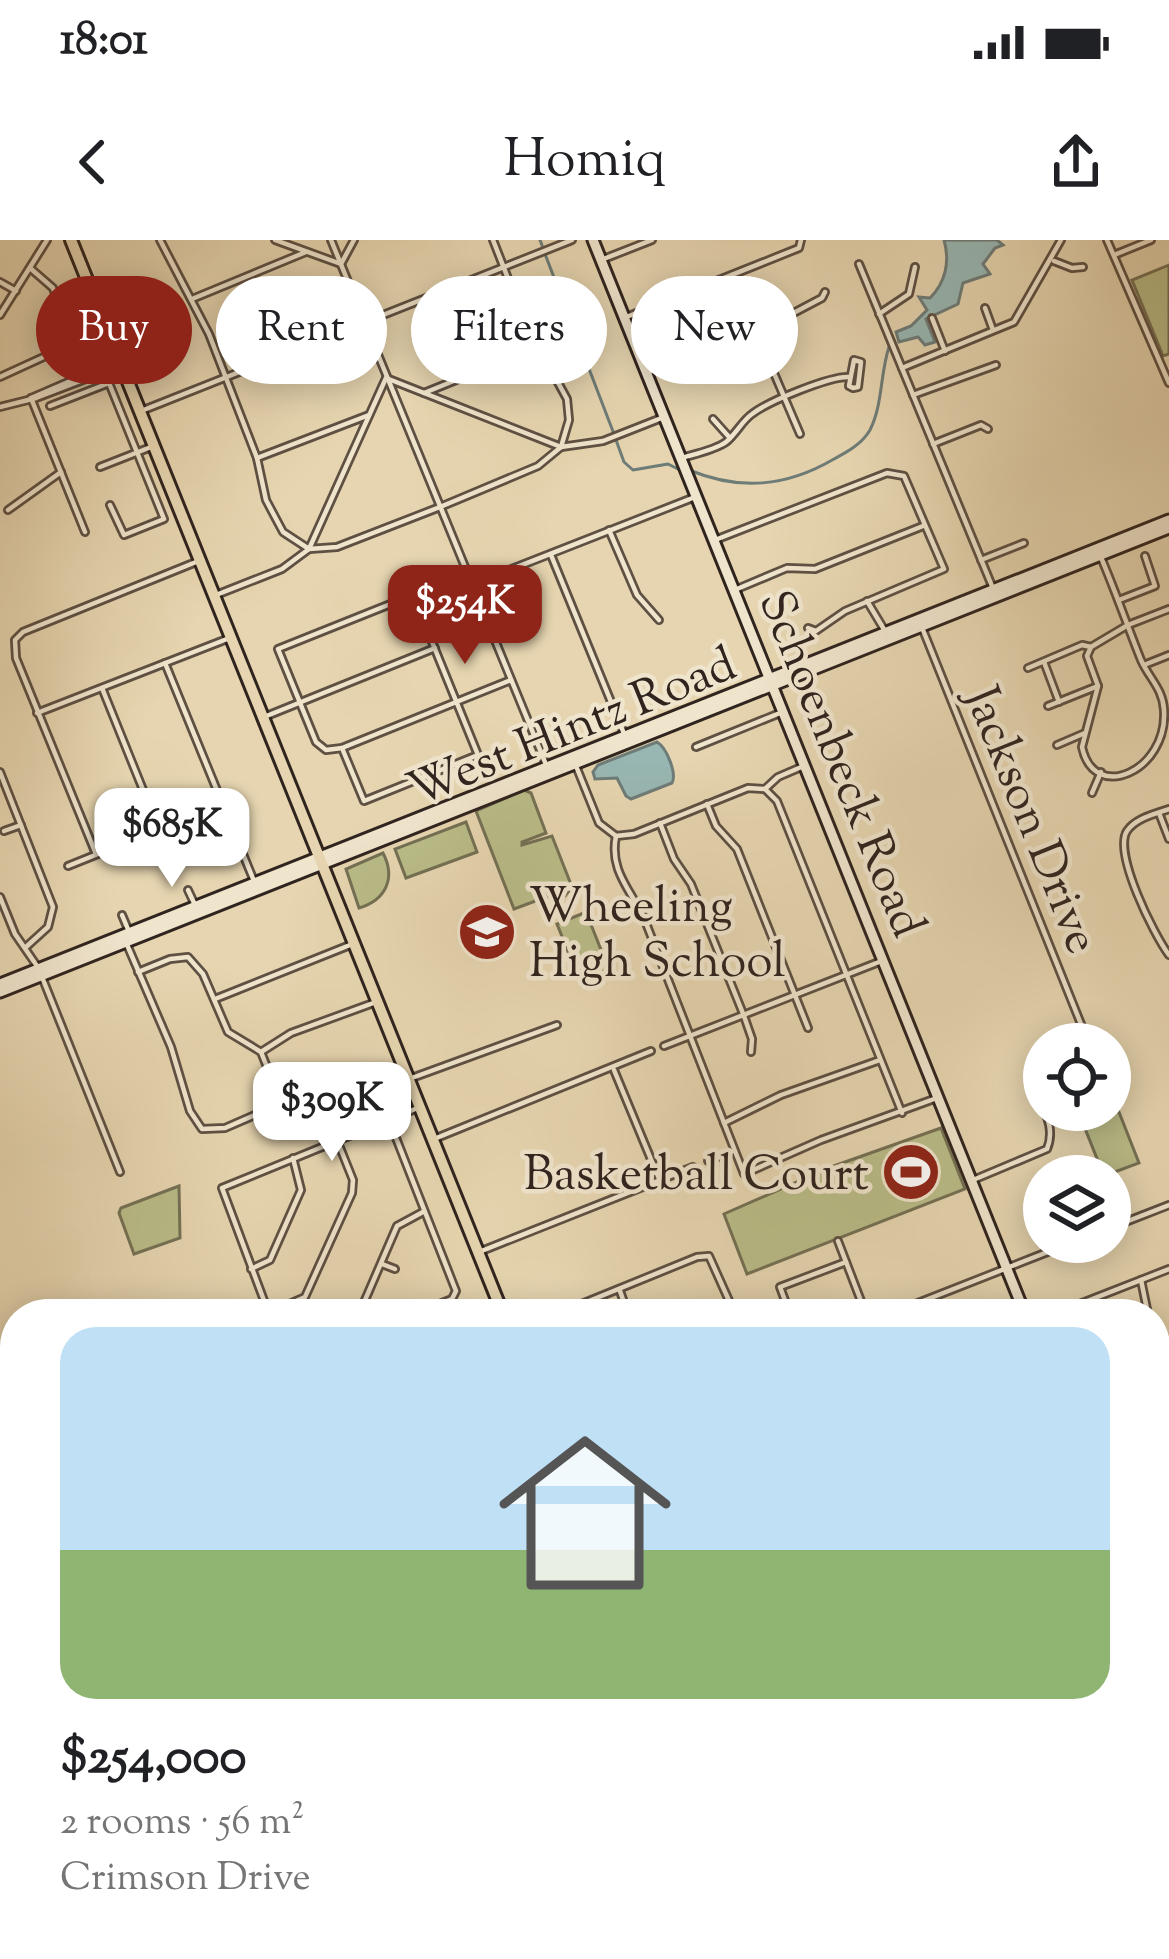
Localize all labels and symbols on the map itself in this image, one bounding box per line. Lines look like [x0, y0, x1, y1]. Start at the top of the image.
pin: $254K [381, 565, 549, 667]
street label: Schoenbeck Road [738, 581, 940, 949]
street label: West Hintz Road [398, 633, 748, 827]
street label: Jackson Drive [943, 675, 1114, 965]
pin: $685K [88, 788, 256, 890]
place label: Wheeling High School [529, 875, 786, 999]
school or university icon: Wheeling High School [456, 901, 518, 963]
pin: $309K [248, 1062, 416, 1164]
sports icon: Basketball Court [880, 1141, 942, 1203]
place label: Basketball Court [523, 1143, 869, 1212]

